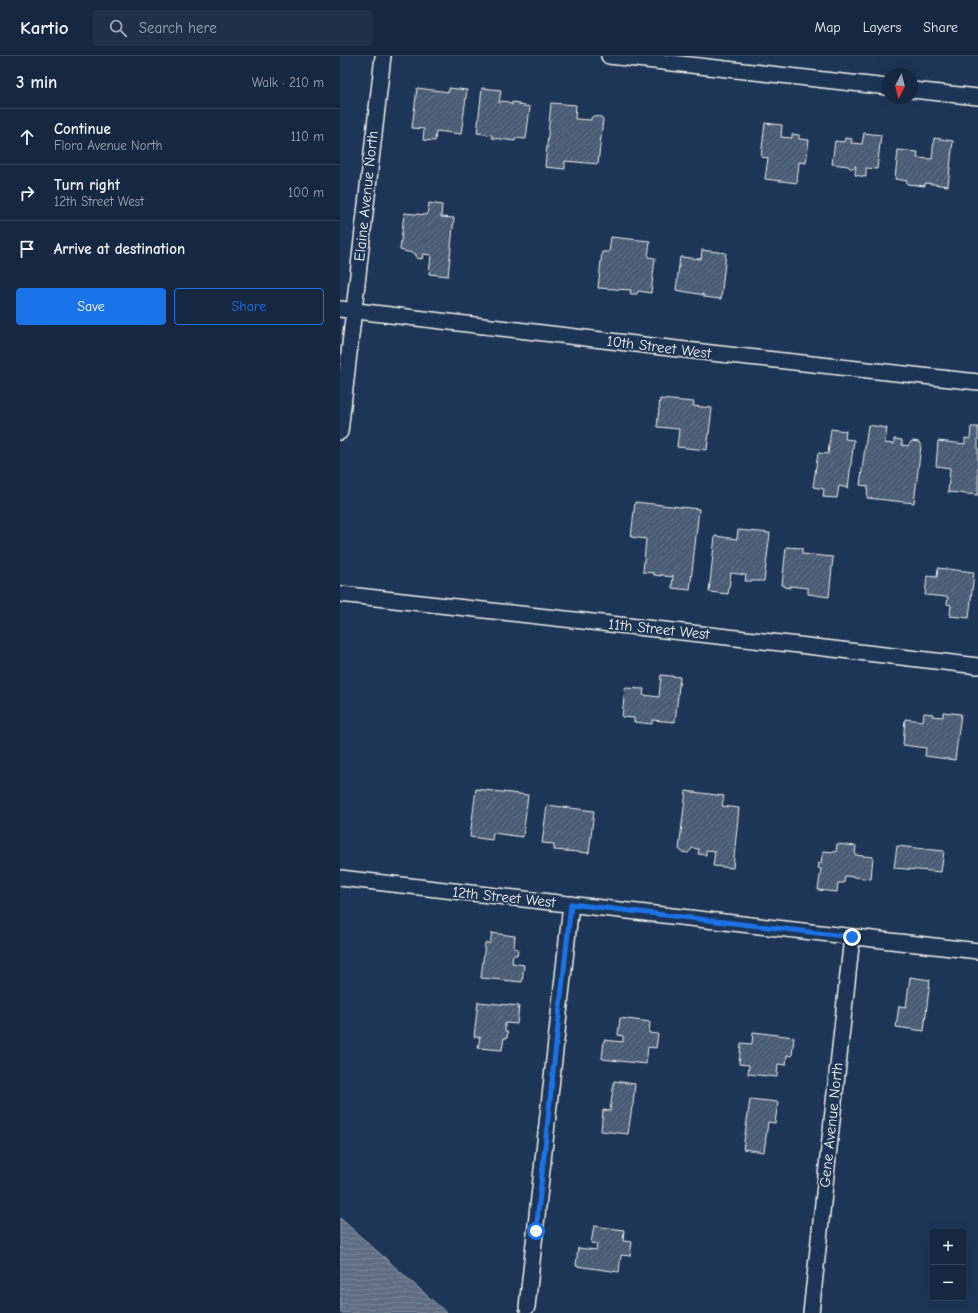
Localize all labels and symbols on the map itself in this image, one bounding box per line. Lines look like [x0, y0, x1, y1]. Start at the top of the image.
north arrow [882, 68, 918, 104]
street label: Elaine Avenue North [350, 130, 382, 262]
street label: 10th Street West [606, 332, 713, 362]
street label: 11th Street West [607, 615, 711, 643]
street label: 12th Street West [451, 883, 557, 911]
route end [843, 928, 861, 946]
street label: Gene Avenue North [815, 1061, 847, 1189]
route start [527, 1222, 545, 1240]

